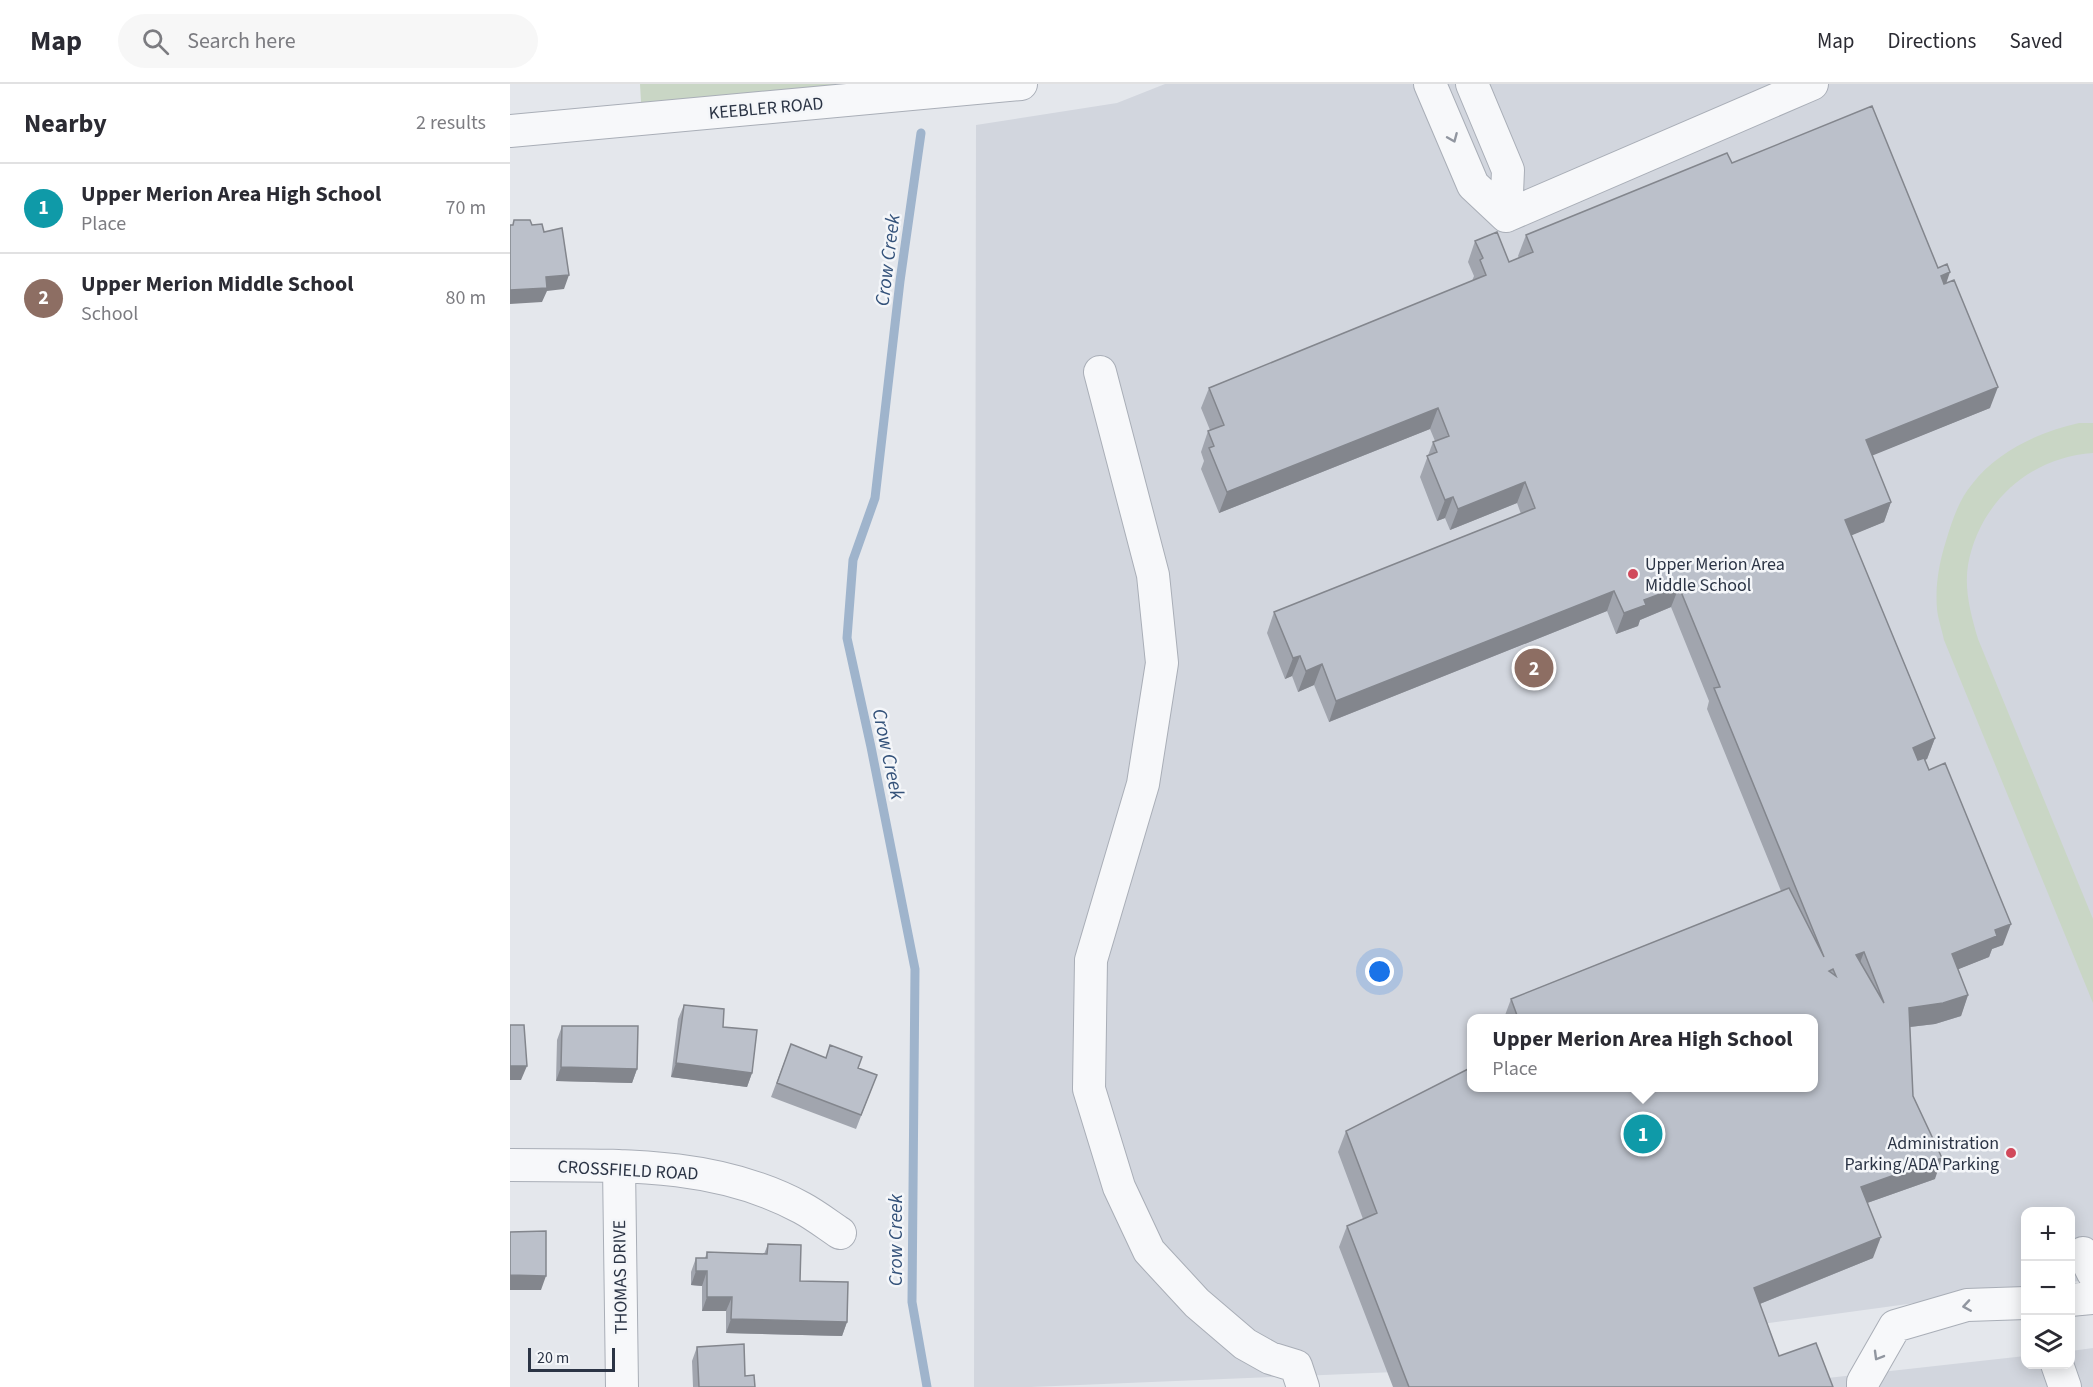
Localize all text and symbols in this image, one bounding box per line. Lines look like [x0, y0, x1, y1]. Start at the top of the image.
search box [118, 14, 538, 68]
text: Map [30, 21, 82, 61]
icon: search [139, 25, 172, 58]
text: Search here [187, 25, 296, 57]
text: Map [1817, 26, 1855, 56]
text: Directions [1888, 26, 1976, 56]
text: Saved [2009, 26, 2063, 56]
street label: KEEBLER ROAD [708, 91, 824, 126]
text: Nearby [24, 105, 107, 142]
text: 2 results [416, 109, 486, 137]
one-way arrow [1446, 132, 1458, 143]
text: Upper Merion Area High School [81, 178, 381, 210]
text: 1 [38, 194, 49, 222]
text: 70 m [446, 194, 486, 222]
text: Place [81, 210, 126, 238]
water label: Crow Creek [868, 212, 908, 308]
text: Upper Merion Middle School [81, 268, 354, 300]
text: 2 [38, 284, 49, 312]
text: 80 m [446, 284, 486, 312]
text: School [81, 300, 138, 328]
place label: Upper Merion Area Middle School [1645, 552, 1785, 598]
marker: Upper Merion Area Middle School [1626, 567, 1640, 581]
pin: 2 [1514, 646, 1554, 690]
water label: Crow Creek [865, 706, 911, 803]
your location [1365, 957, 1394, 986]
popup [1467, 1014, 1818, 1092]
text: Upper Merion Area High School [1492, 1023, 1793, 1055]
text: Place [1492, 1055, 1537, 1083]
pin: 1 [1624, 1112, 1662, 1156]
place label: Administration Parking/ADA Parking [1845, 1131, 1999, 1177]
marker: Administration Parking/ADA Parking [2004, 1146, 2018, 1160]
street label: CROSSFIELD ROAD [557, 1154, 699, 1187]
water label: Crow Creek [882, 1193, 910, 1286]
map controls [2021, 1207, 2075, 1369]
button: + [2021, 1207, 2075, 1261]
street label: THOMAS DRIVE [607, 1220, 634, 1334]
button: − [2021, 1261, 2075, 1315]
one-way arrow [1963, 1300, 1972, 1312]
button: layers [2021, 1315, 2075, 1369]
scale bar [528, 1345, 615, 1372]
text: 20 m [537, 1347, 569, 1369]
one-way arrow [1873, 1350, 1885, 1360]

